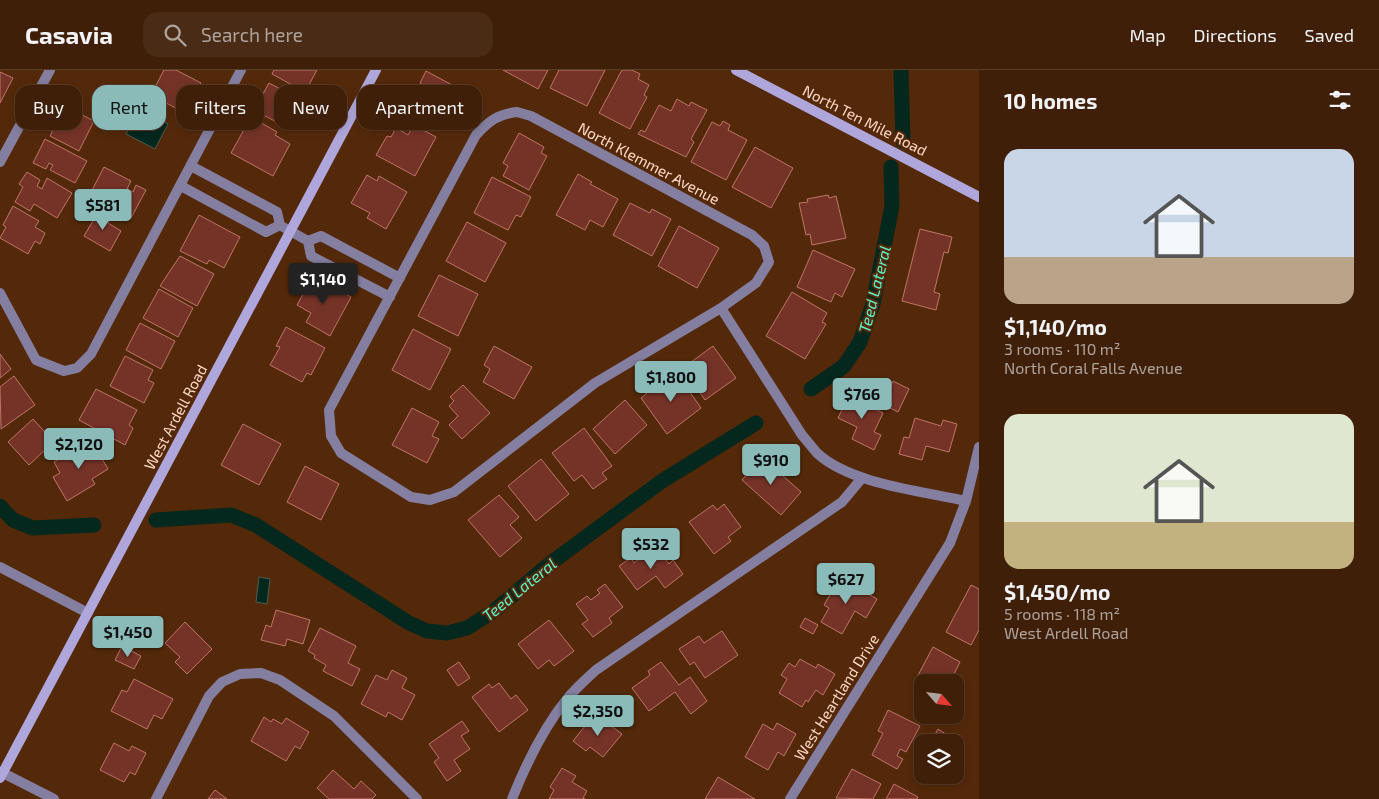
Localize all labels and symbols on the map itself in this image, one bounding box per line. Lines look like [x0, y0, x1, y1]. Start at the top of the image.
street label: North Ten Mile Road [800, 81, 930, 159]
street label: North Klemmer Avenue [575, 118, 723, 208]
pin: $581 [73, 189, 133, 231]
water label: Teed Lateral [854, 243, 894, 335]
pin: $1,140 [282, 262, 364, 305]
pin: $1,800 [630, 360, 712, 403]
street label: West Ardell Road [140, 361, 210, 473]
pin: $766 [832, 378, 892, 420]
pin: $2,120 [38, 428, 120, 470]
pin: $910 [741, 444, 801, 486]
pin: $532 [621, 528, 681, 570]
water label: Teed Lateral [478, 553, 560, 625]
pin: $627 [816, 562, 876, 605]
pin: $1,450 [87, 616, 169, 658]
street label: West Heartland Drive [790, 630, 882, 764]
north arrow [914, 674, 964, 724]
pin: $2,350 [557, 694, 639, 737]

